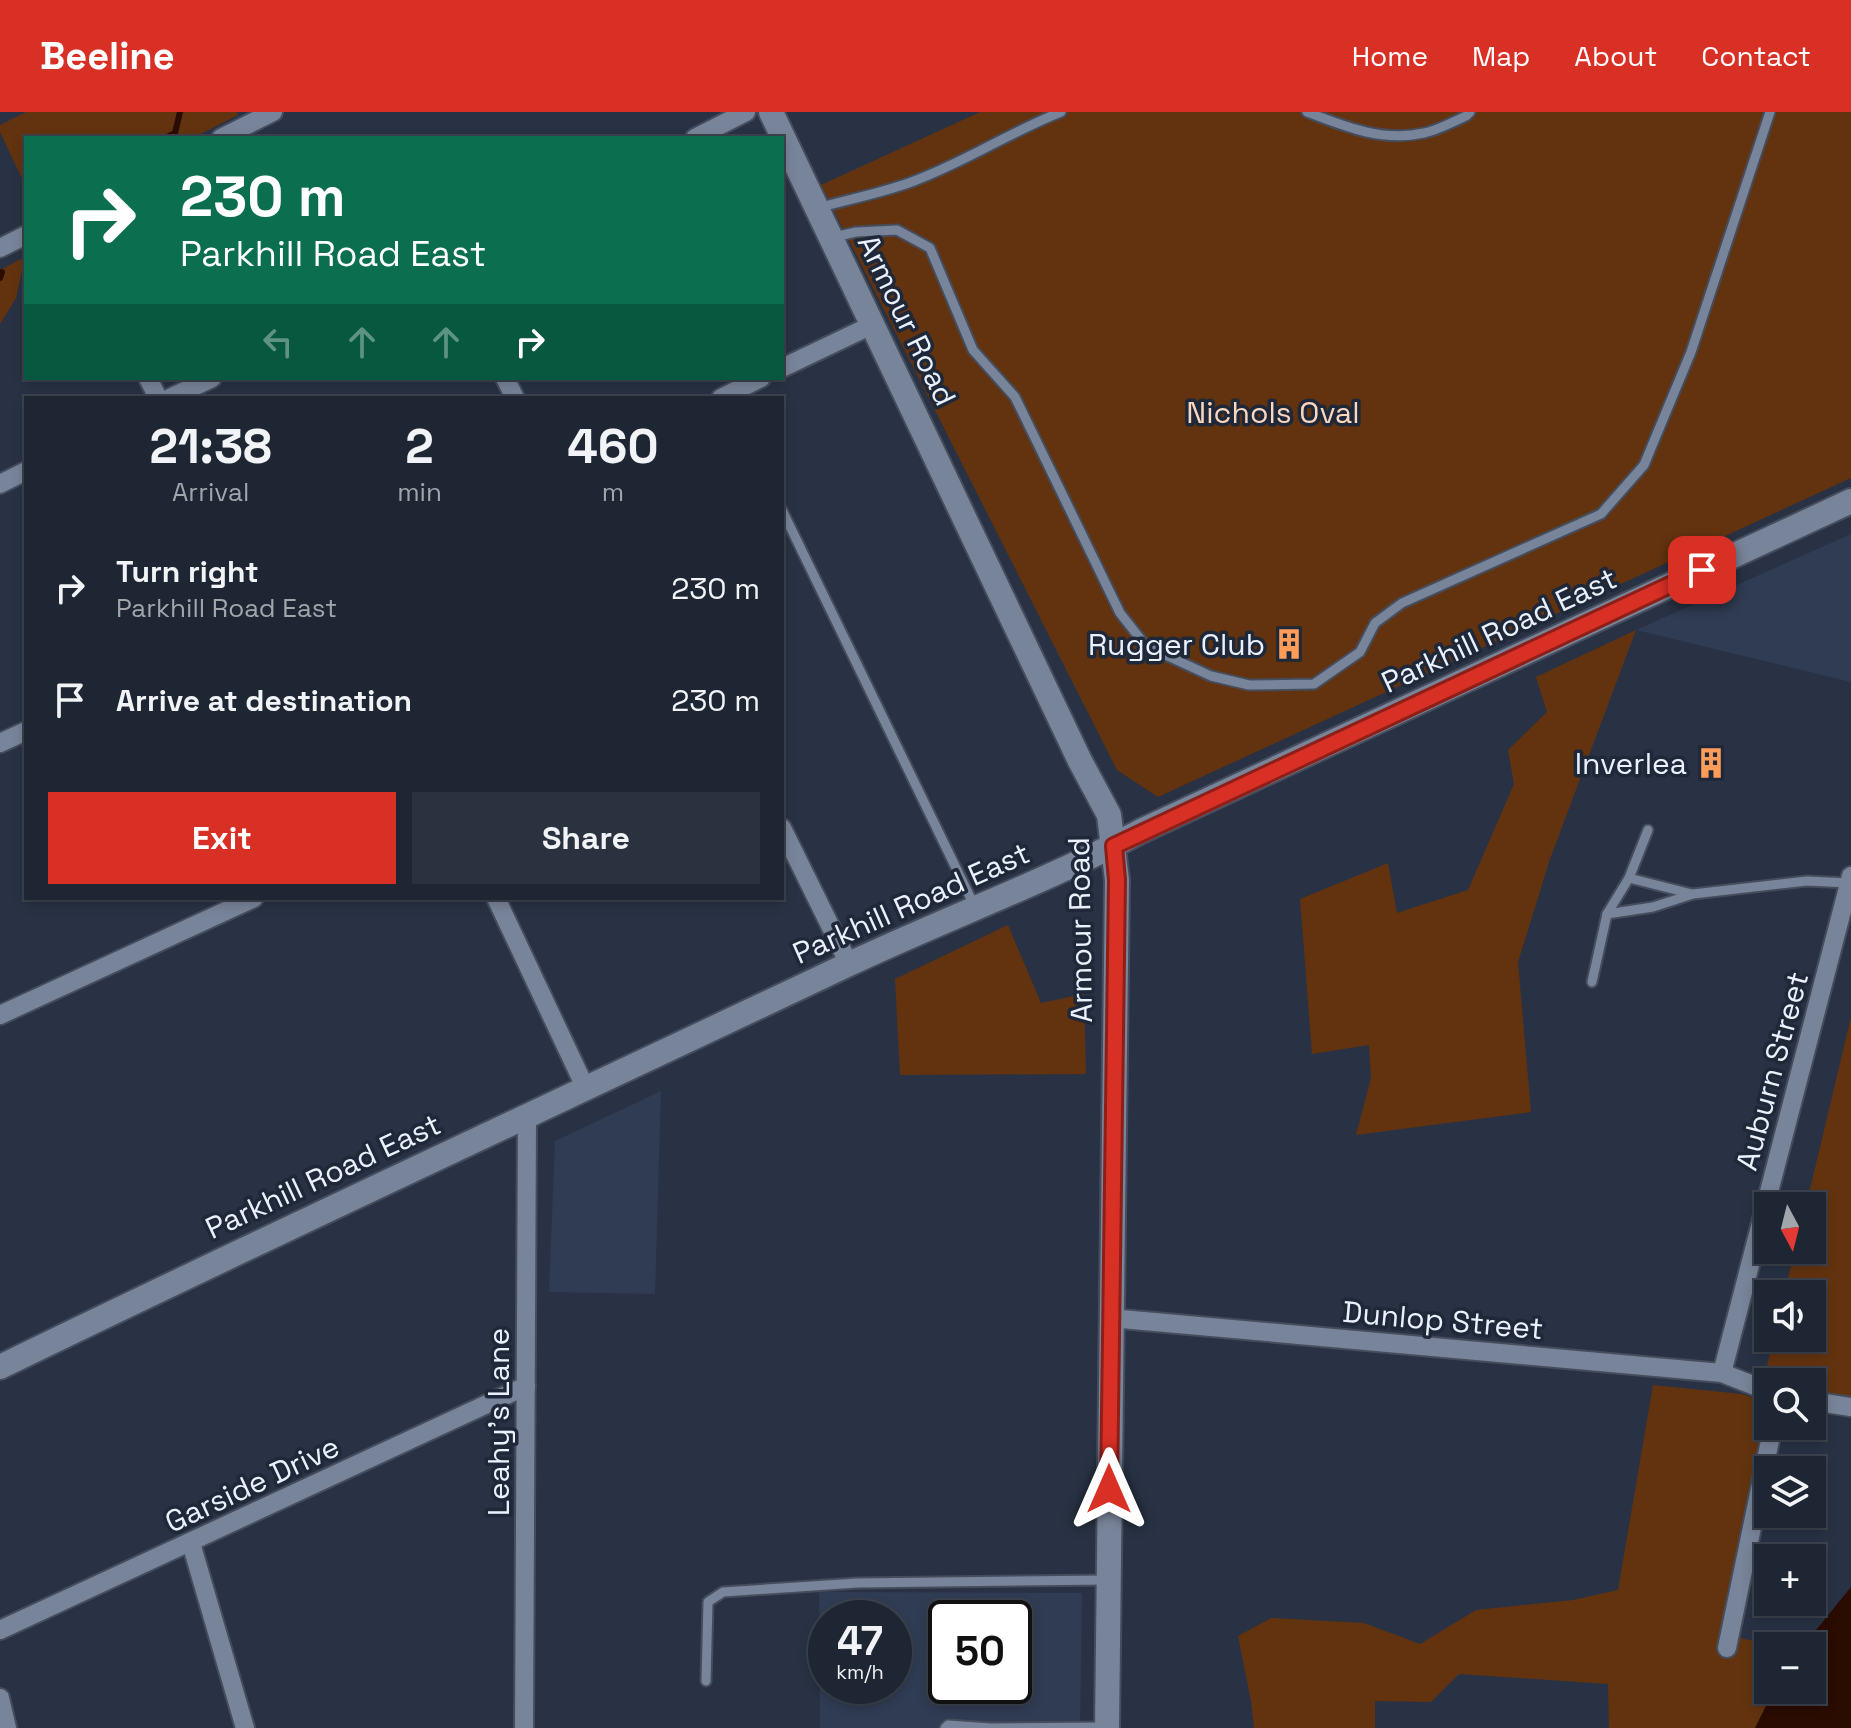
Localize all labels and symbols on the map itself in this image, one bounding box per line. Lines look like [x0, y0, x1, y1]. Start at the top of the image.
street label: Armour Road [849, 228, 965, 412]
park label: Nichols Oval [1186, 393, 1360, 432]
pin [1668, 536, 1736, 604]
street label: Parkhill Road East [1375, 558, 1623, 702]
place label: Rugger Club [1088, 625, 1265, 664]
building icon: Rugger Club [1272, 627, 1306, 661]
place label: Inverlea [1575, 744, 1687, 783]
building icon: Inverlea [1694, 746, 1728, 780]
street label: Parkhill Road East [787, 833, 1035, 973]
street label: Armour Road [1059, 837, 1101, 1023]
street label: Auburn Street [1727, 967, 1817, 1175]
street label: Parkhill Road East [199, 1104, 447, 1248]
north arrow [1754, 1192, 1826, 1264]
street label: Dunlop Street [1341, 1292, 1545, 1348]
street label: Leahy's Lane [479, 1328, 518, 1516]
street label: Garside Drive [159, 1427, 345, 1541]
position arrow [1067, 1447, 1151, 1531]
speed limit sign: 50 [928, 1600, 1032, 1704]

